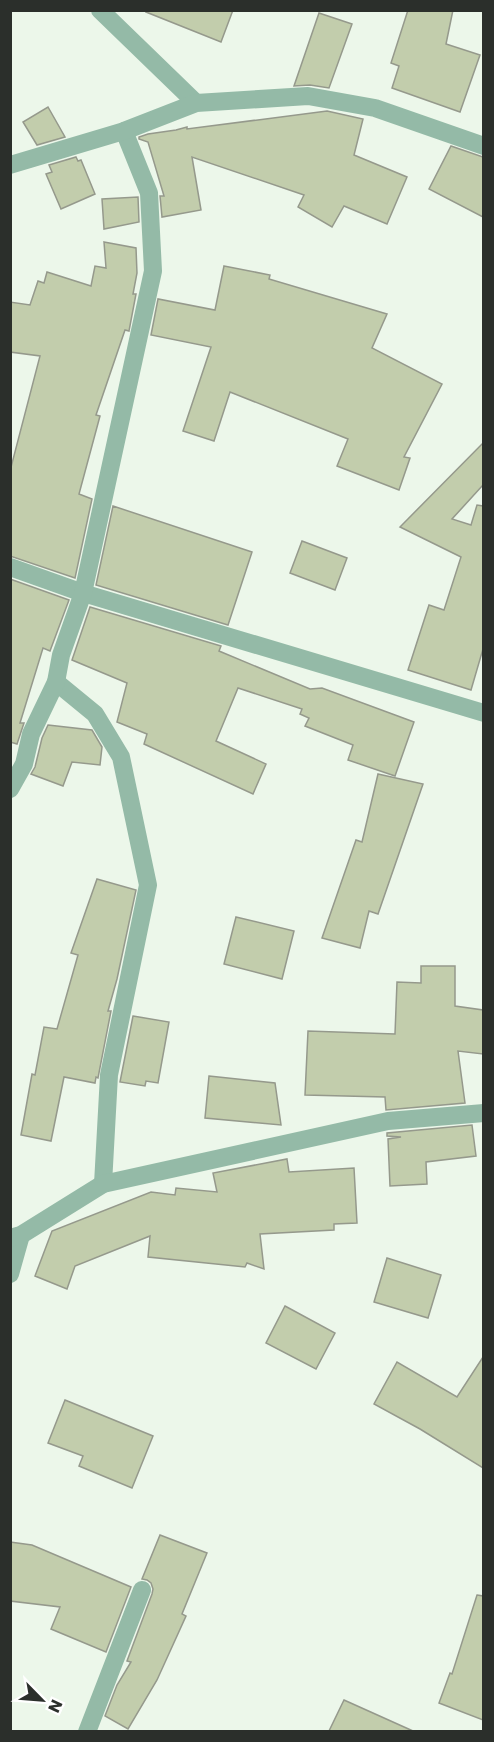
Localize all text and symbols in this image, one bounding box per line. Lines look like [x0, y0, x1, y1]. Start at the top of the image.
north arrow [12, 1670, 72, 1730]
text: N [42, 1696, 68, 1716]

